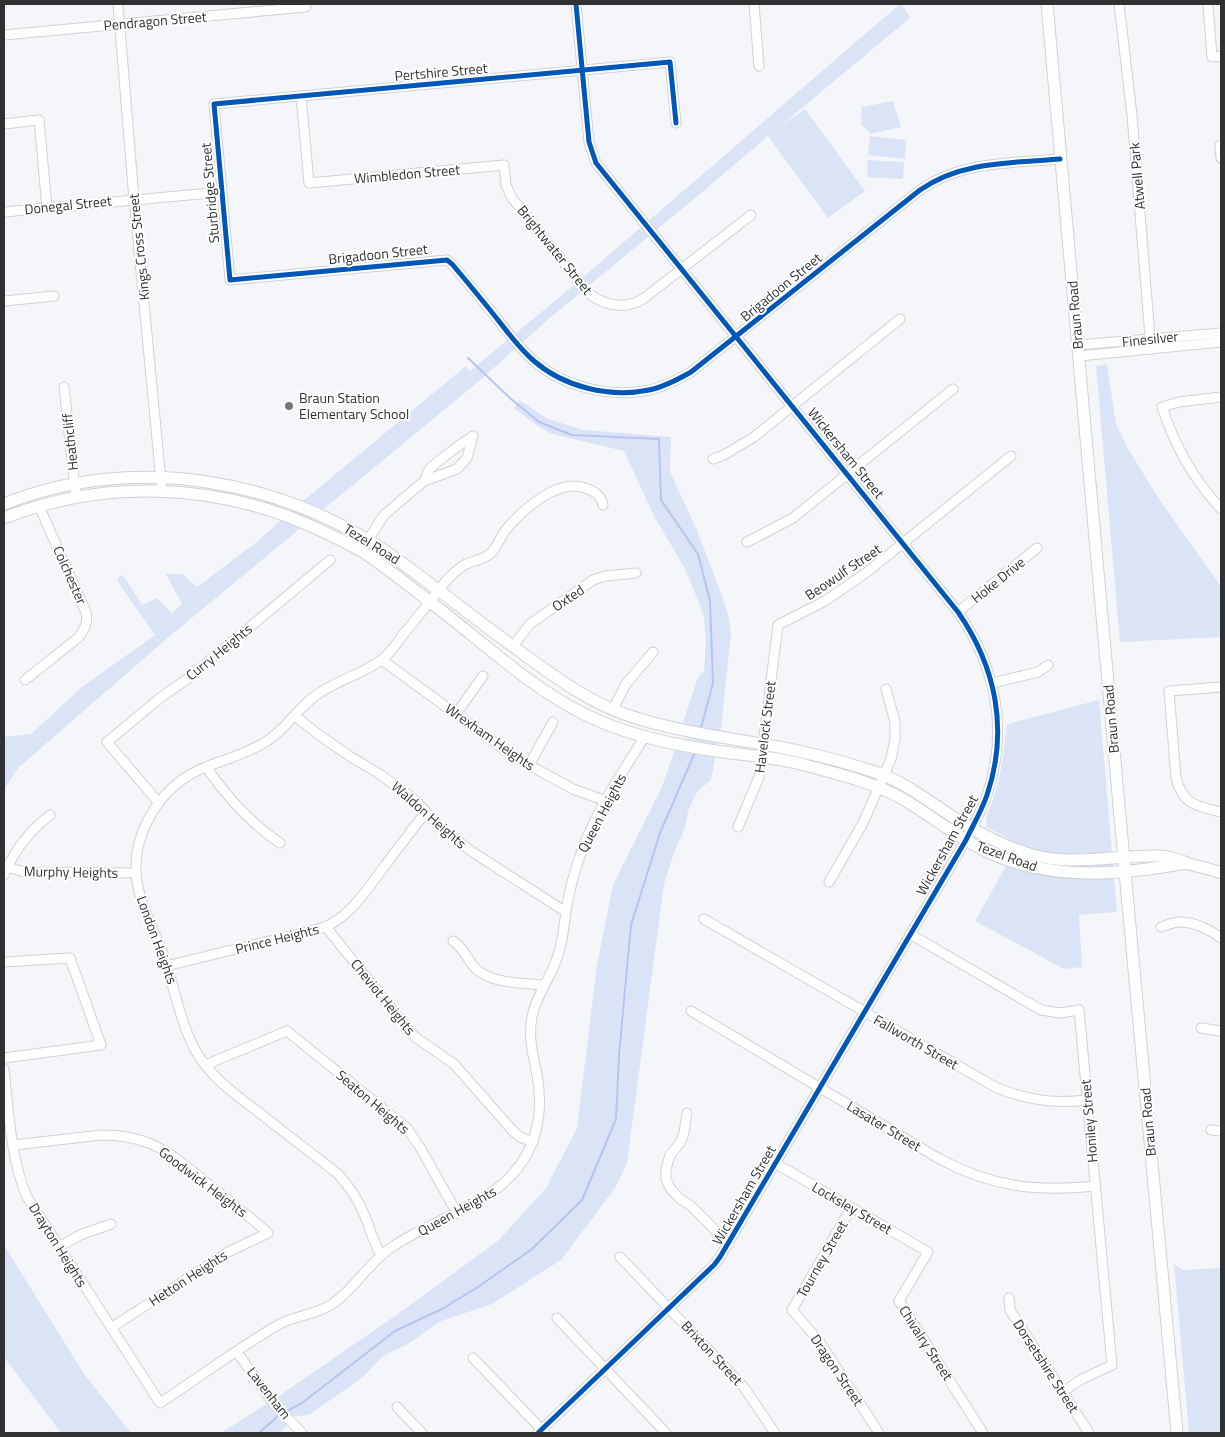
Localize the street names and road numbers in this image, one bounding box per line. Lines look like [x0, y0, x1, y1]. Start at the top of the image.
street label: Pendragon Street [103, 6, 207, 35]
street label: Pertshire Street [394, 57, 488, 86]
street label: Atwell Park [1123, 141, 1150, 210]
street label: Sturbridge Street [195, 142, 224, 244]
street label: Wimbledon Street [353, 158, 461, 189]
street label: Donegal Street [23, 189, 113, 220]
street label: Kings Cross Street [122, 193, 155, 301]
street label: Brightwater Street [513, 200, 598, 299]
street label: Brigadoon Street [327, 238, 429, 269]
street label: Brigadoon Street [735, 247, 826, 326]
street label: Braun Road [1061, 280, 1088, 350]
street label: Finesilver [1121, 325, 1179, 352]
street label: Wickersham Street [803, 403, 890, 503]
street label: Heathcliff [56, 412, 83, 472]
street label: Tezel Road [340, 518, 405, 569]
street label: Beowulf Street [800, 538, 885, 605]
street label: Colchester [48, 542, 93, 608]
street label: Hoke Drive [966, 551, 1029, 608]
street label: Oxted [547, 579, 588, 616]
street label: Curry Heights [181, 618, 256, 685]
street label: Havelock Street [748, 680, 781, 774]
street label: Braun Road [1097, 684, 1124, 754]
street label: Wrexham Heights [441, 698, 539, 775]
street label: Queen Heights [572, 769, 631, 856]
street label: Waldon Heights [387, 776, 471, 853]
street label: Wickersham Street [910, 791, 983, 899]
street label: Tezel Road [974, 835, 1040, 876]
street label: Murphy Heights [24, 860, 118, 883]
street label: London Heights [132, 893, 183, 987]
street label: Prince Heights [233, 918, 321, 959]
street label: Cheviot Heights [346, 954, 421, 1039]
street label: Fallworth Street [870, 1009, 963, 1074]
street label: Seaton Heights [332, 1065, 415, 1139]
street label: Honiley Street [1074, 1078, 1103, 1164]
street label: Braun Road [1134, 1087, 1161, 1157]
street label: Lasater Street [843, 1095, 925, 1156]
street label: Goodwick Heights [155, 1141, 252, 1222]
street label: Wickersham Street [706, 1141, 781, 1248]
street label: Locksley Street [808, 1176, 896, 1239]
street label: Queen Heights [414, 1180, 500, 1241]
street label: Drayton Heights [24, 1198, 93, 1291]
street label: Tourney Street [791, 1216, 852, 1301]
street label: Hetton Heights [144, 1244, 231, 1311]
street label: Chivalry Street [894, 1301, 959, 1385]
street label: Dorsetshire Street [1008, 1315, 1085, 1417]
street label: Brixton Street [677, 1316, 748, 1390]
street label: Dragon Street [806, 1330, 869, 1410]
street label: Lavenham [242, 1362, 296, 1423]

